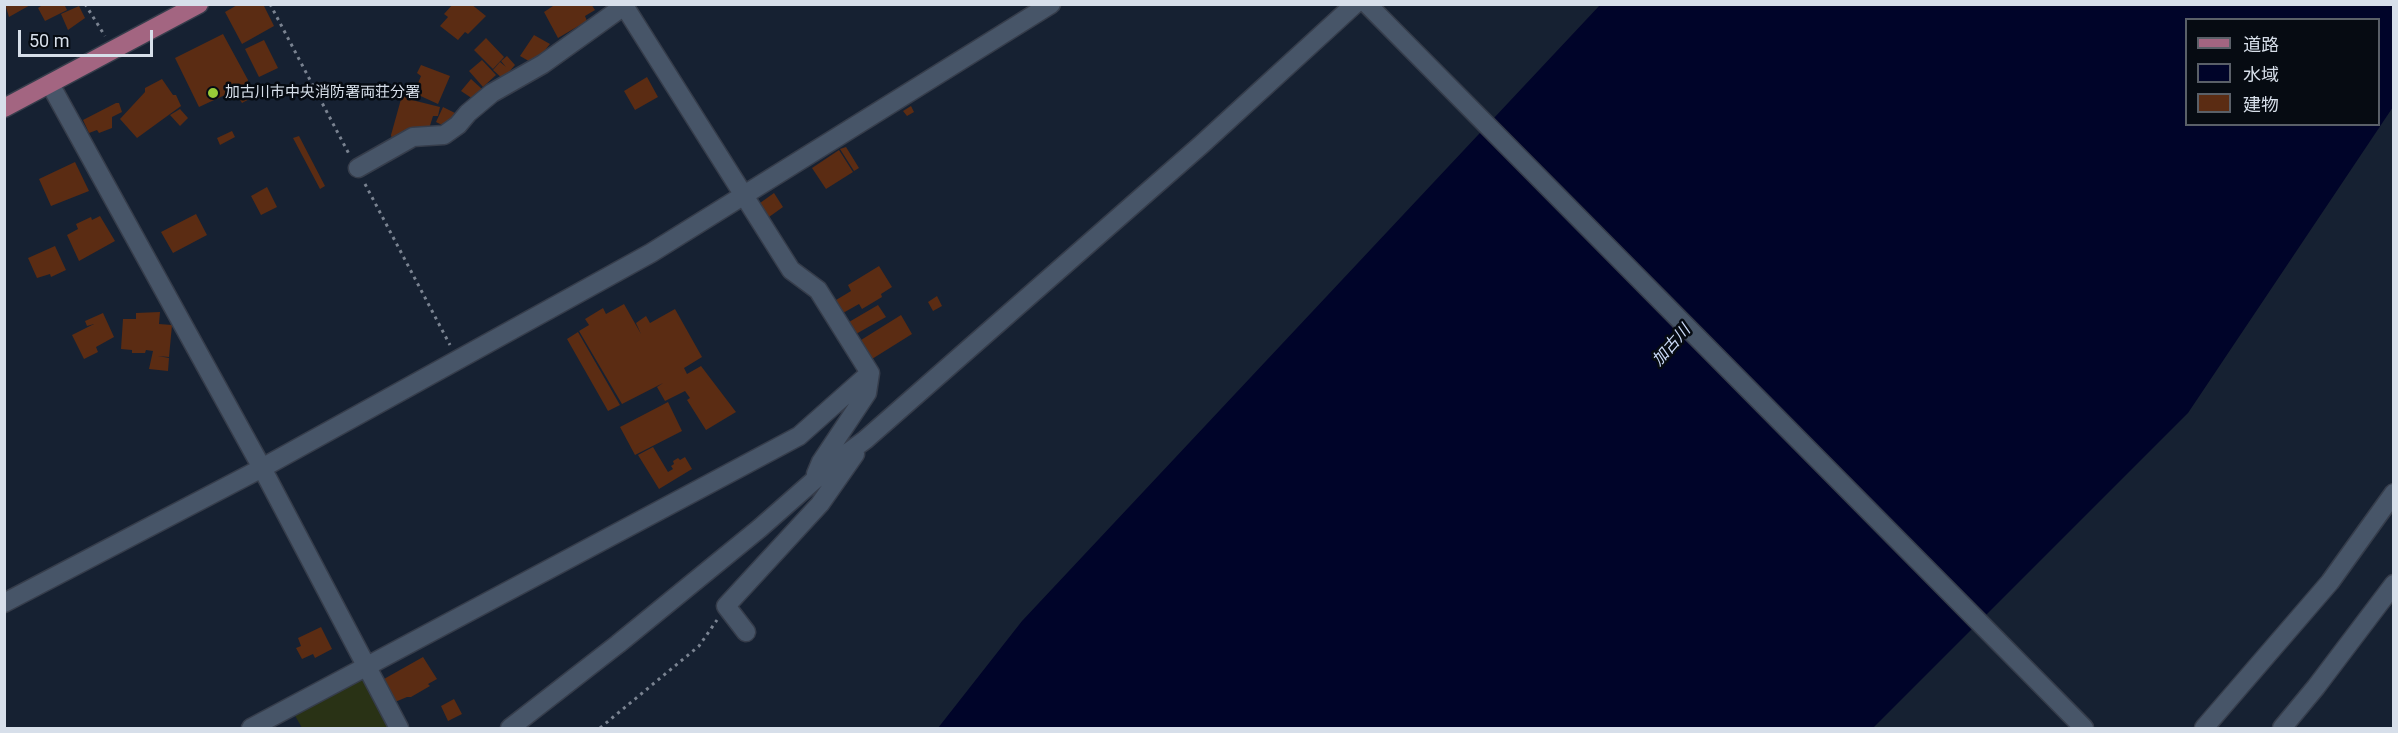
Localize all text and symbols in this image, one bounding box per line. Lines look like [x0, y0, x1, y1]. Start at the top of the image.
scale bar [21, 18, 156, 56]
legend [2185, 18, 2380, 126]
text: 50 m [29, 30, 69, 51]
text: 道路 [2243, 34, 2279, 55]
text: 水域 [2243, 64, 2279, 85]
place label: 加古川市中央消防署両荘分署 [225, 84, 420, 102]
marker: 加古川市中央消防署両荘分署 [206, 86, 220, 100]
text: 建物 [2243, 94, 2279, 115]
water label: 加古川 [1649, 322, 1695, 370]

